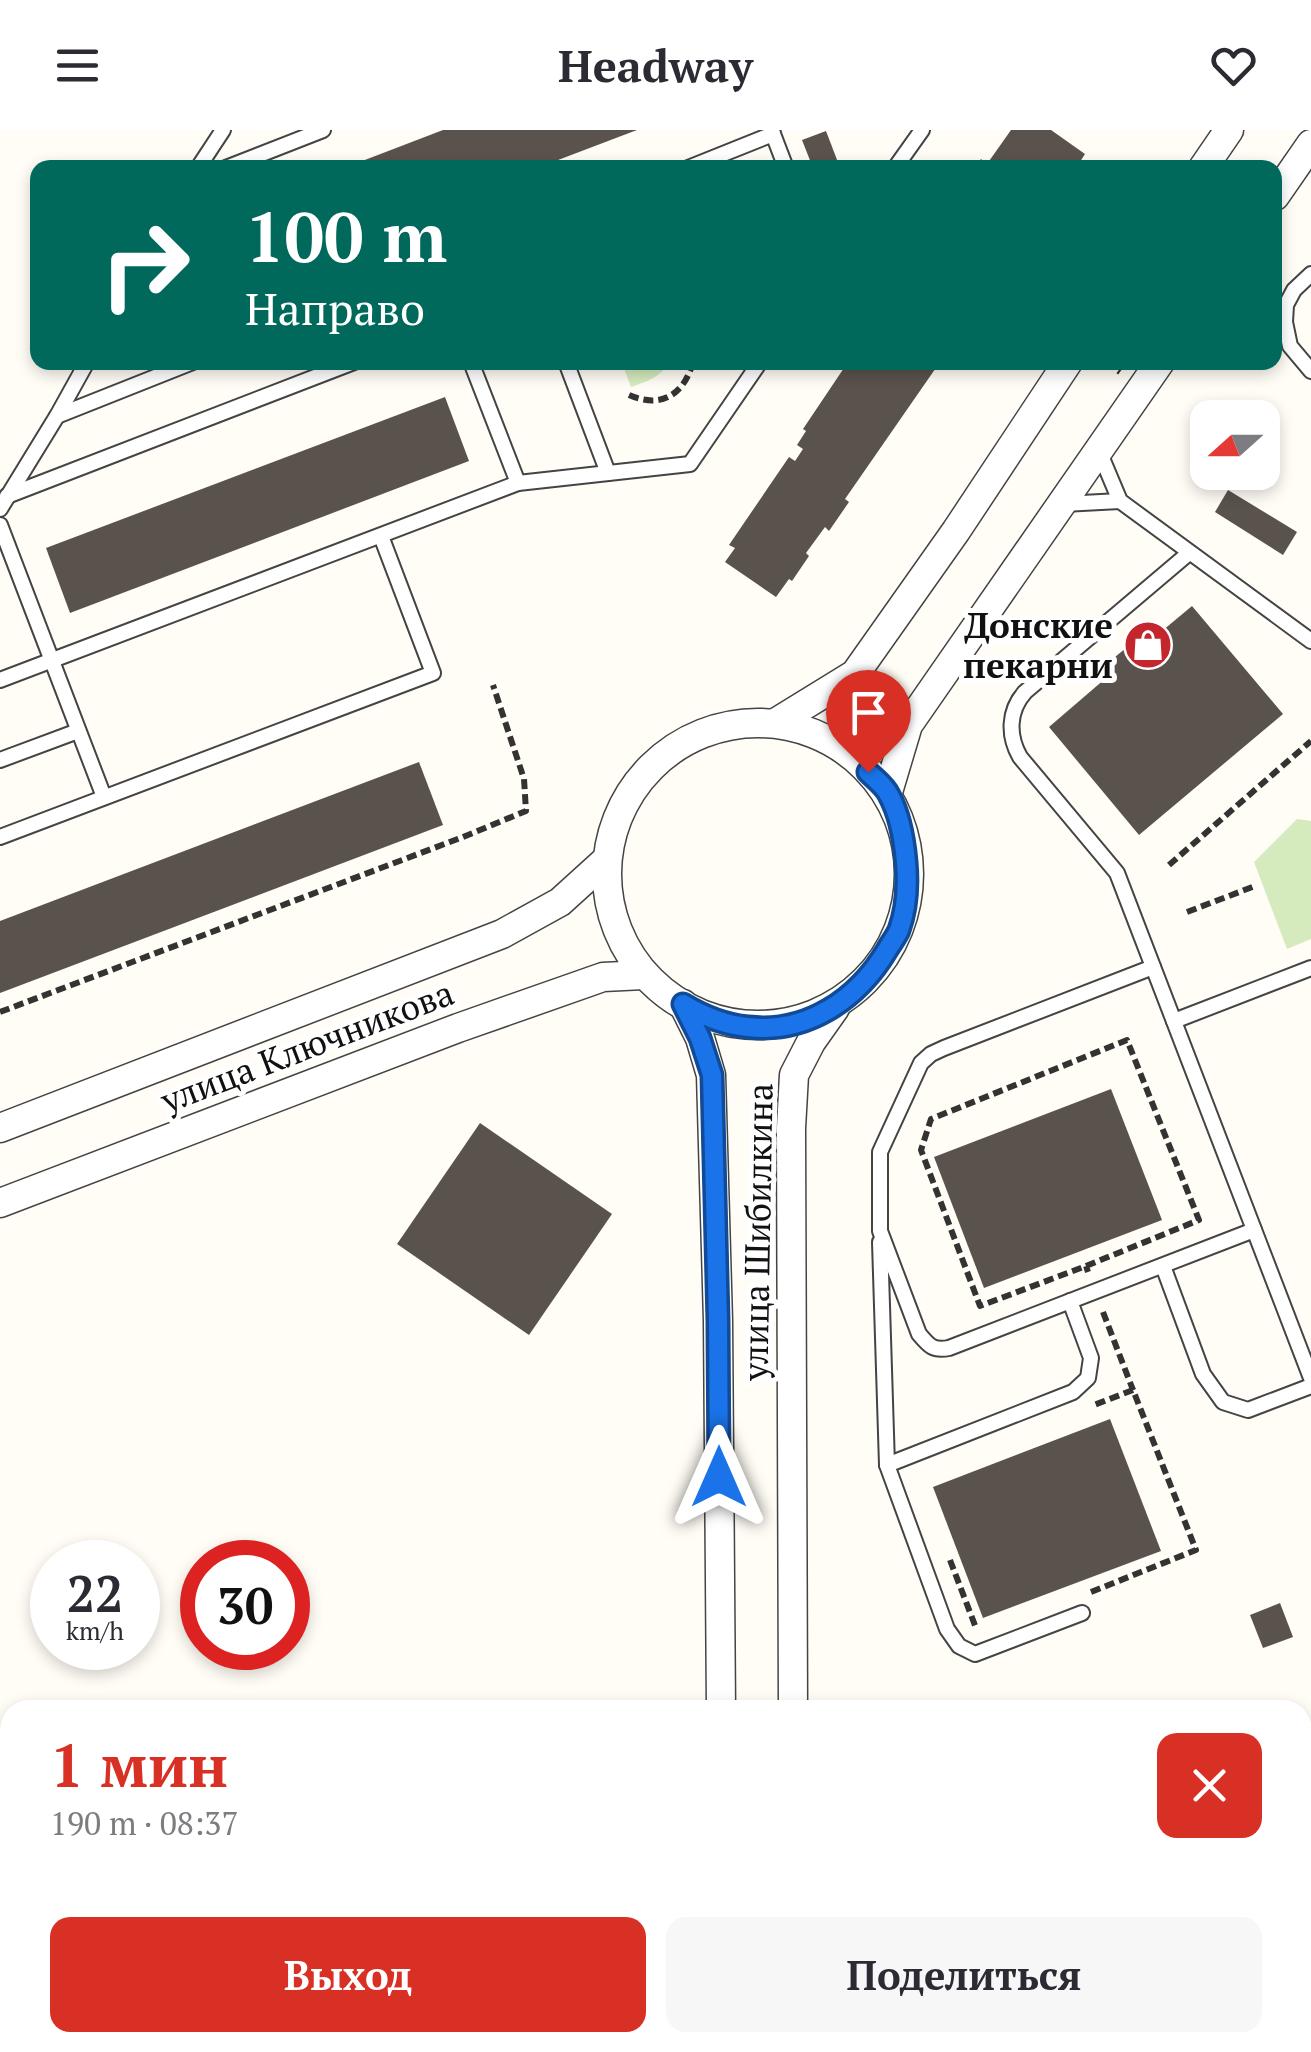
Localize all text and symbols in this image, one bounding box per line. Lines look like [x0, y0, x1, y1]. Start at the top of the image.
text: Headway [558, 35, 753, 95]
icon: menu [50, 38, 105, 93]
icon: heart [1206, 38, 1261, 93]
text: 100 m [245, 189, 447, 282]
icon: right [80, 200, 210, 330]
text: Направо [245, 278, 425, 338]
north arrow [1190, 400, 1280, 490]
map controls [1190, 400, 1280, 490]
place label: Донские пекарни [963, 602, 1113, 688]
shop icon: Донские пекарни [1122, 619, 1174, 671]
pin [826, 670, 911, 773]
icon: arrive [841, 685, 896, 740]
street label: улица Ключникова [153, 969, 460, 1123]
street label: улица Шибилкина [731, 1083, 783, 1382]
position arrow [667, 1425, 771, 1529]
speed limit sign: 30 [180, 1540, 310, 1670]
text: 22 [67, 1560, 123, 1626]
text: km/h [66, 1614, 124, 1647]
text: 1 мин [50, 1725, 228, 1804]
button: close [1157, 1733, 1262, 1838]
text: 190 m · 08:37 [50, 1802, 238, 1844]
button: Выход [50, 1917, 646, 2032]
button: Поделиться [666, 1917, 1262, 2032]

